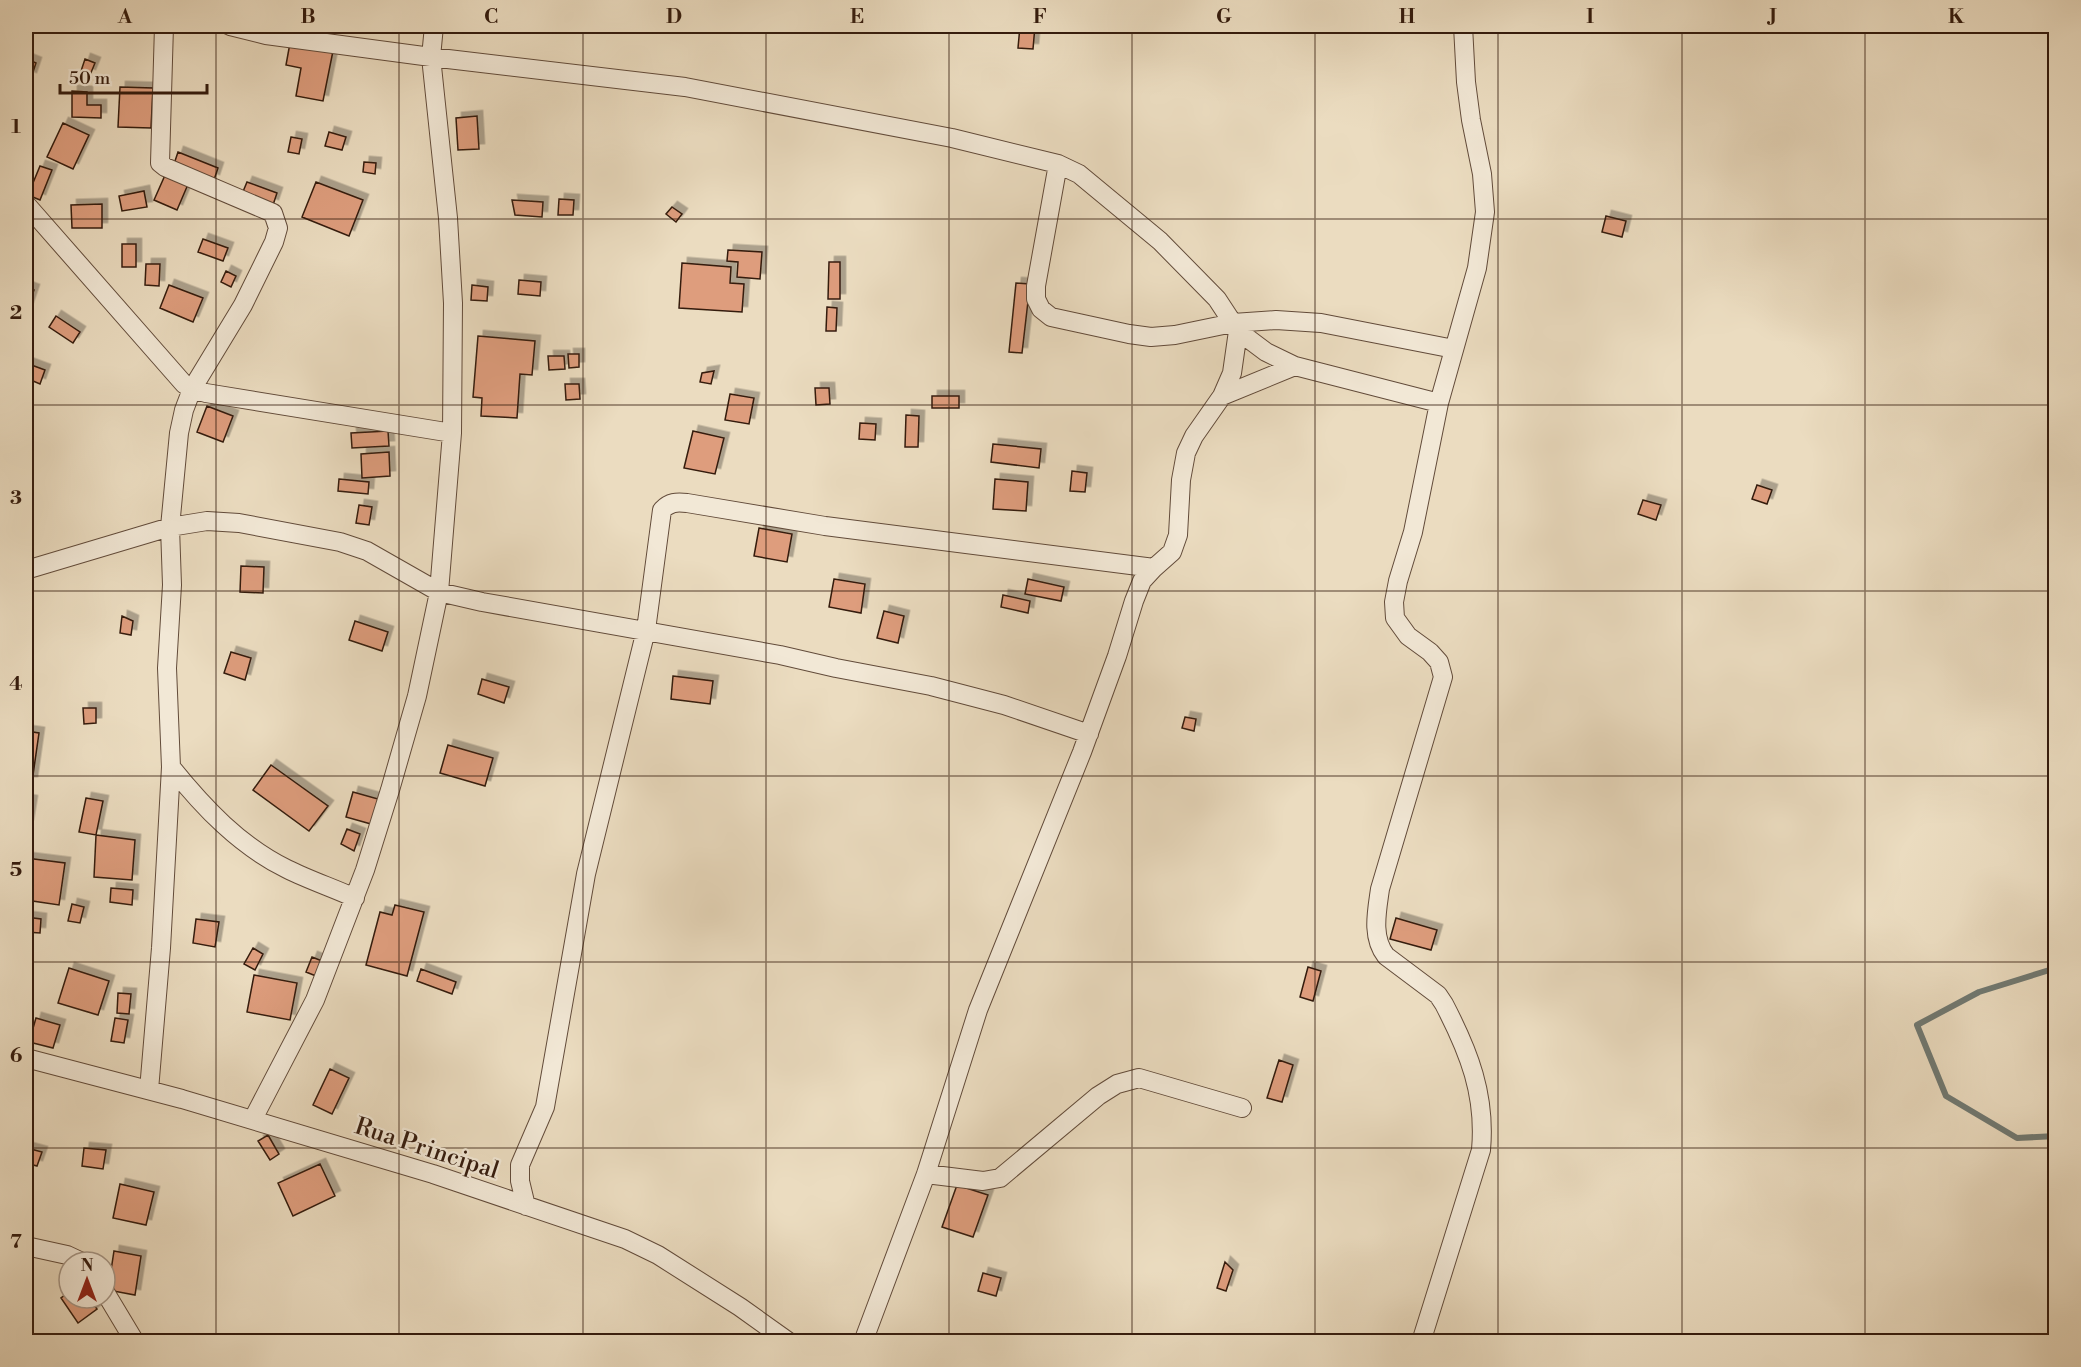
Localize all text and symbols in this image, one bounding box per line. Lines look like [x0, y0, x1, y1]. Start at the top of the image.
text: A [117, 5, 133, 30]
text: B [300, 5, 316, 30]
text: C [484, 5, 498, 30]
text: D [666, 5, 682, 30]
text: E [850, 5, 864, 30]
text: F [1033, 5, 1047, 30]
text: G [1216, 5, 1232, 30]
text: H [1399, 5, 1416, 30]
text: I [1586, 5, 1594, 30]
text: J [1766, 5, 1777, 30]
text: K [1948, 5, 1965, 30]
scale bar [60, 57, 207, 95]
text: 50 m [69, 67, 111, 90]
text: 1 [11, 115, 21, 140]
text: 2 [10, 301, 22, 326]
text: 3 [10, 486, 22, 511]
text: 4 [9, 672, 23, 697]
text: 5 [10, 858, 22, 883]
text: 6 [10, 1044, 23, 1069]
street label: Rua Principal [351, 1112, 503, 1186]
text: 7 [10, 1230, 22, 1255]
north arrow [57, 1250, 117, 1310]
text: N [81, 1256, 94, 1276]

